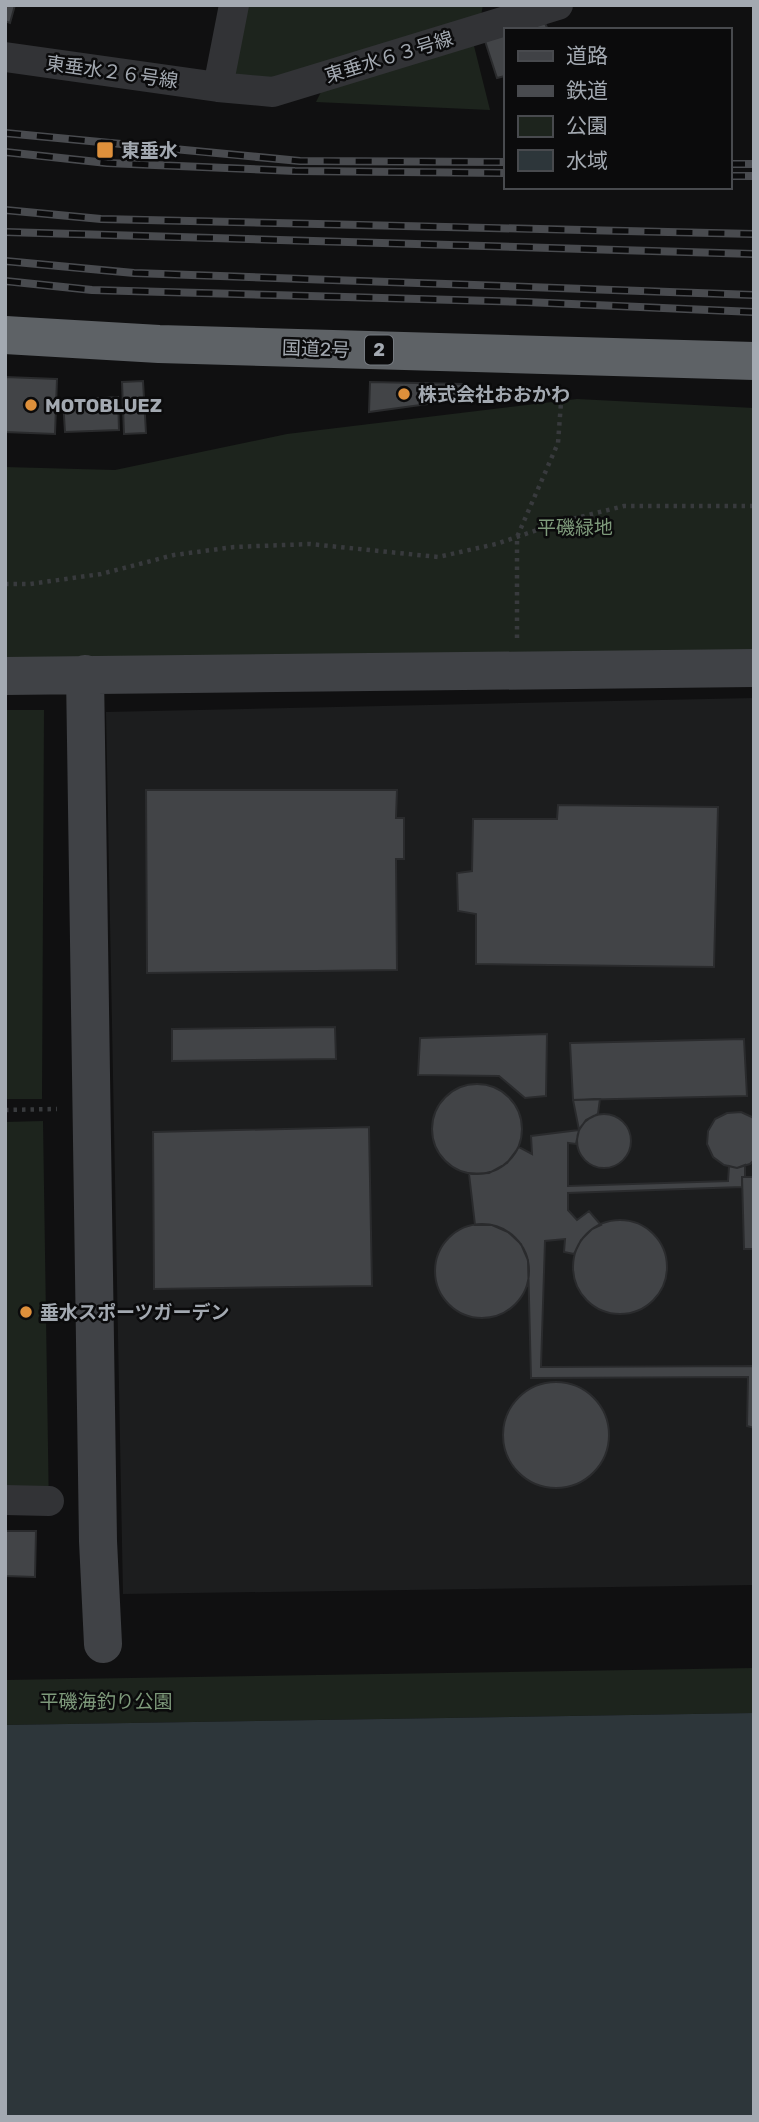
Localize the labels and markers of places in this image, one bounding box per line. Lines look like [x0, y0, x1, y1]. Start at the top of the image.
place label: 東垂水 [121, 139, 178, 162]
marker: 東垂水 [95, 140, 115, 160]
place label: 株式会社おおかわ [418, 383, 570, 406]
marker: 株式会社おおかわ [396, 386, 412, 402]
place label: MOTOBLUEZ [45, 394, 162, 417]
marker: MOTOBLUEZ [23, 397, 39, 413]
place label: 垂水スポーツガーデン [40, 1301, 230, 1324]
marker: 垂水スポーツガーデン [18, 1304, 34, 1320]

